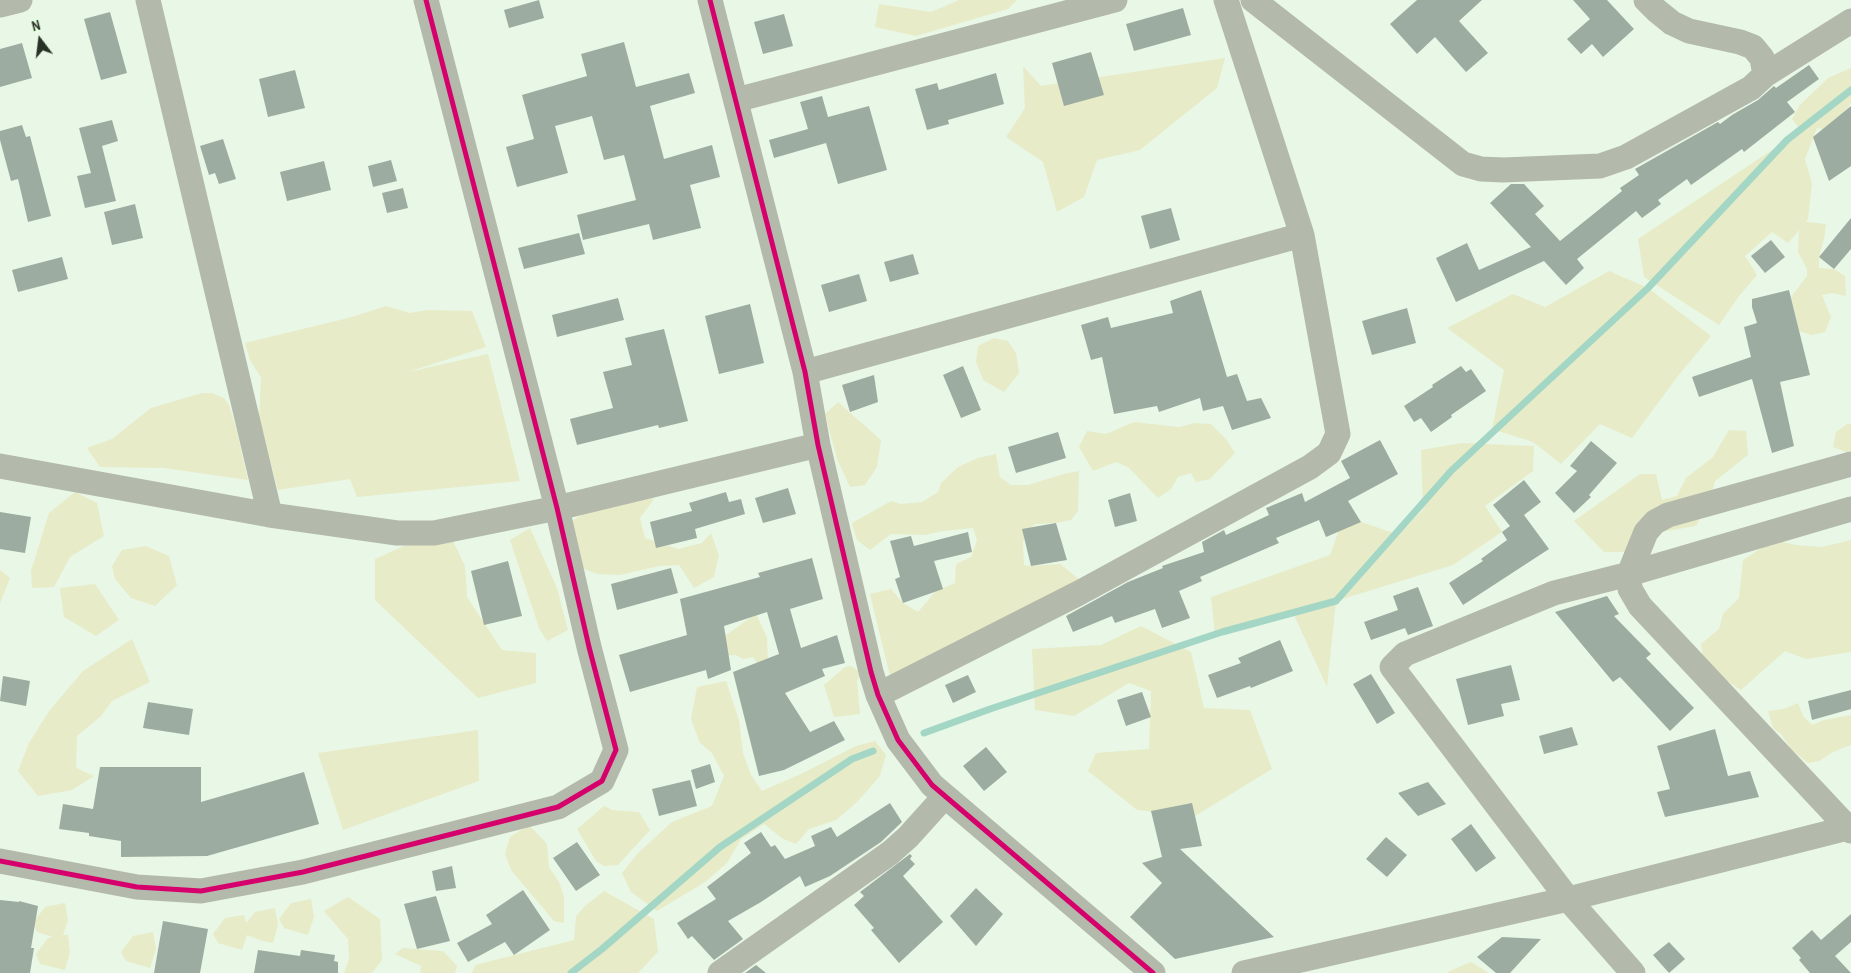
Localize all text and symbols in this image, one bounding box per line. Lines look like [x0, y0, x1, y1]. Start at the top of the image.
north arrow [15, 15, 65, 65]
text: N [30, 16, 42, 35]

